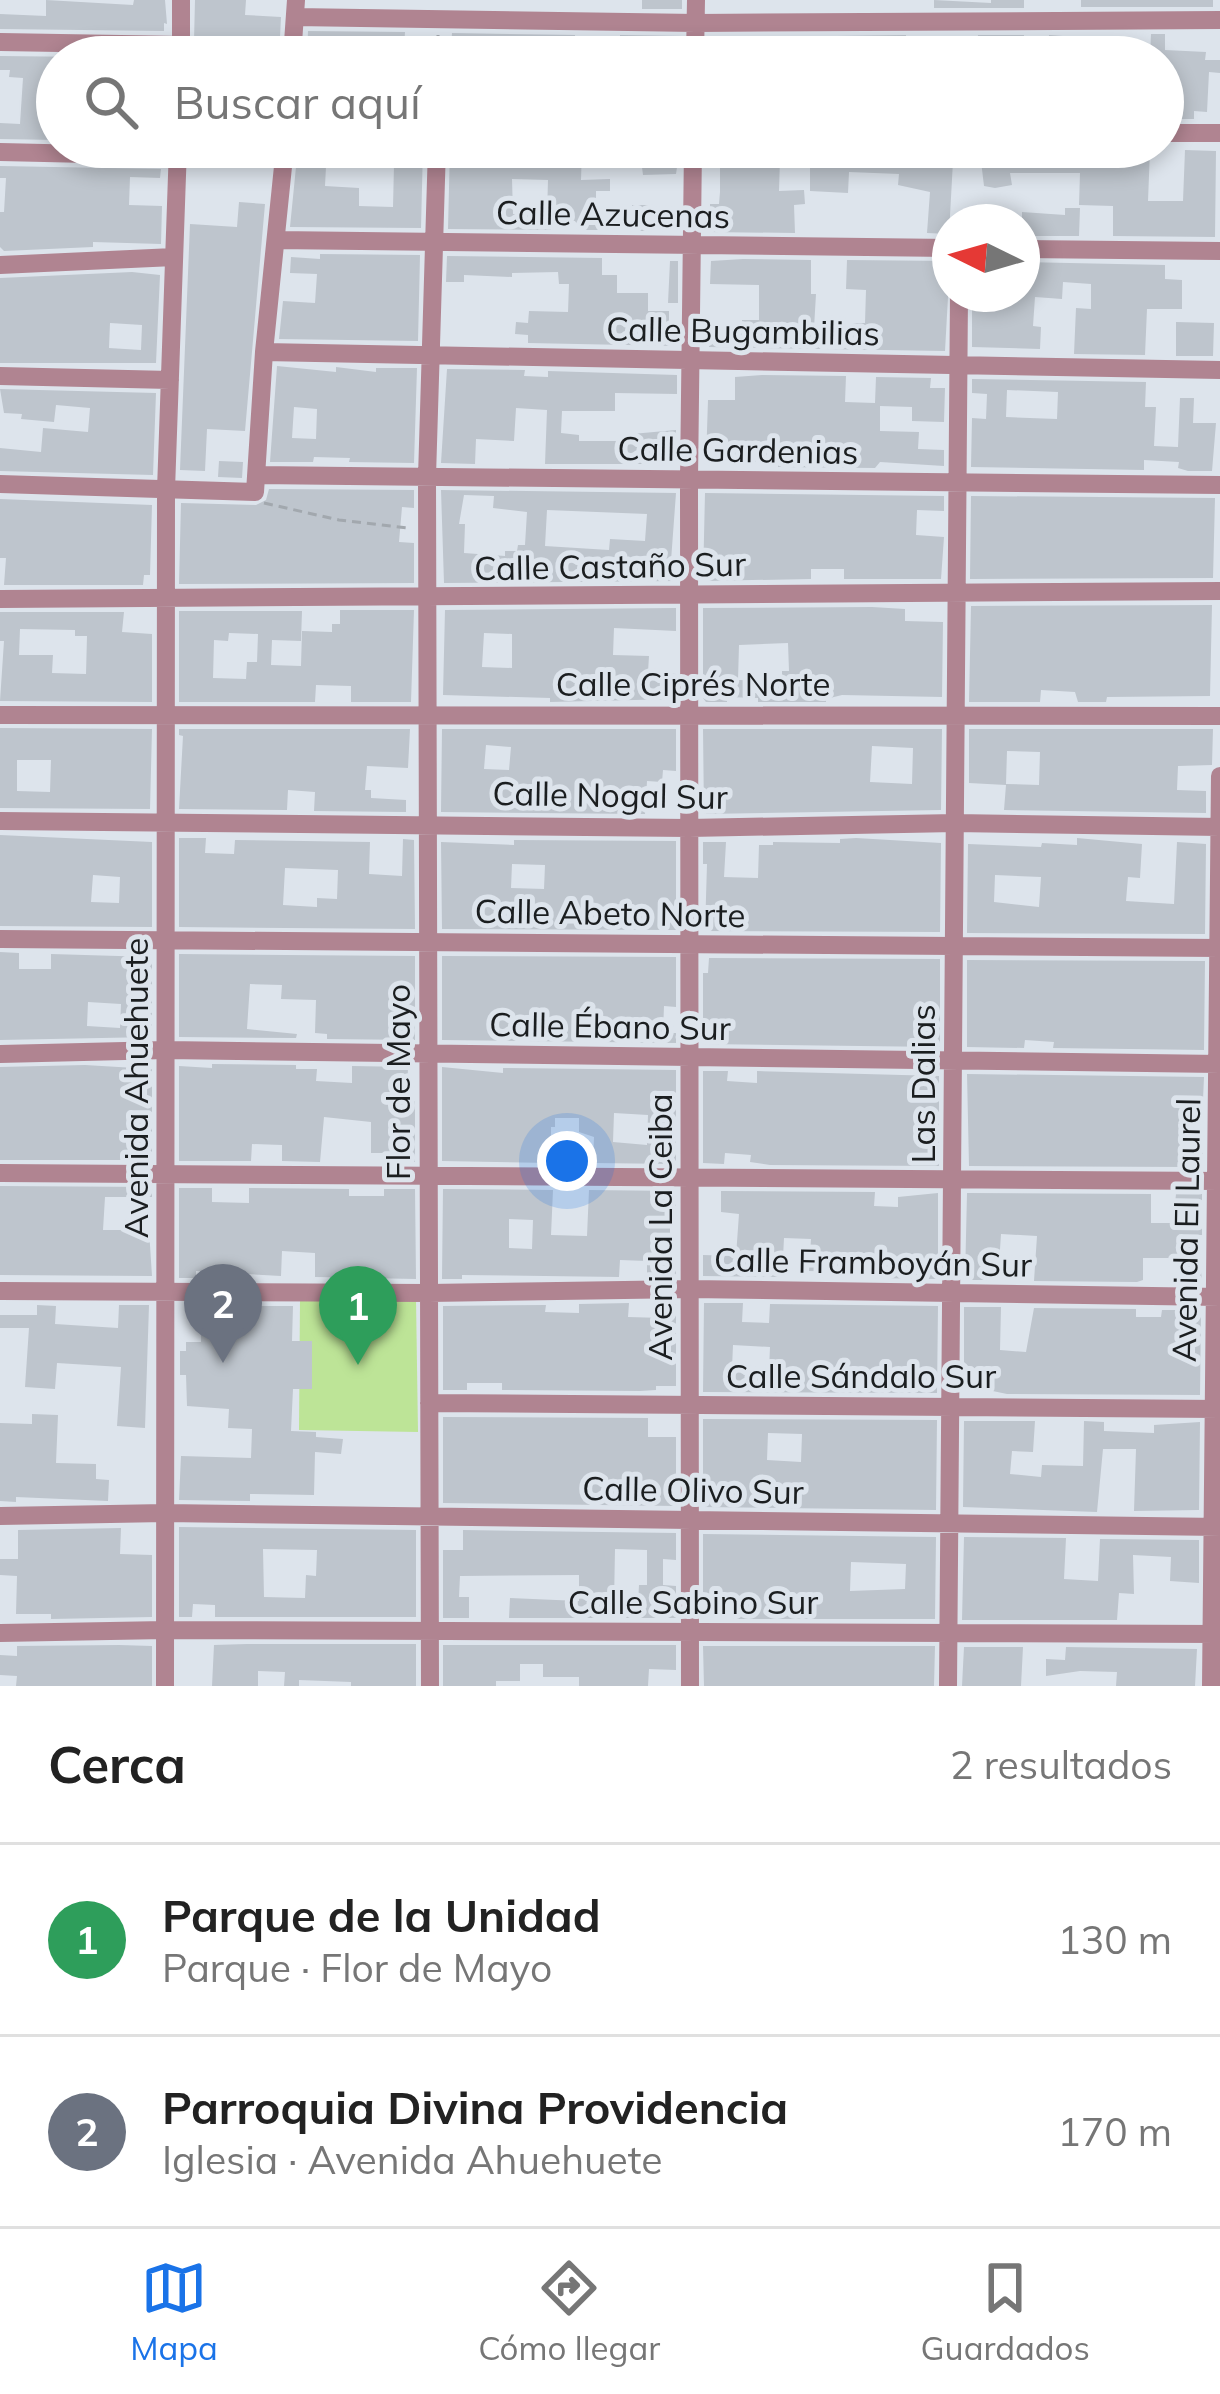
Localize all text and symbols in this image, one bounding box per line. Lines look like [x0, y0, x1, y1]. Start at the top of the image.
search box [36, 36, 1184, 168]
icon: search [78, 69, 144, 135]
text: Buscar aquí [174, 74, 421, 130]
street label: Calle Azucenas [496, 191, 730, 236]
north arrow [932, 204, 1040, 312]
street label: Calle Bugambilias [606, 308, 880, 353]
street label: Calle Gardenias [617, 427, 859, 472]
street label: Calle Castaño Sur [474, 543, 746, 588]
street label: Calle Ciprés Norte [556, 663, 830, 704]
street label: Calle Nogal Sur [492, 772, 728, 817]
street label: Calle Abeto Norte [474, 890, 746, 935]
street label: Avenida Ahuehuete [115, 938, 156, 1238]
street label: Flor de Mayo [377, 984, 418, 1180]
street label: Calle Ébano Sur [489, 1003, 731, 1048]
street label: Las Dalias [902, 1004, 943, 1164]
street label: Avenida La Ceiba [639, 1093, 680, 1361]
street label: Avenida El Laurel [1163, 1098, 1208, 1362]
your location [537, 1131, 597, 1191]
street label: Calle Framboyán Sur [714, 1238, 1032, 1285]
pin: 2 [184, 1264, 262, 1363]
pin: 1 [319, 1266, 397, 1365]
street label: Calle Sándalo Sur [726, 1355, 996, 1396]
street label: Calle Olivo Sur [582, 1467, 804, 1512]
street label: Calle Sabino Sur [568, 1581, 818, 1622]
text: Cerca [48, 1732, 186, 1796]
text: 2 resultados [950, 1740, 1172, 1789]
text: Parque de la Unidad [162, 1887, 601, 1943]
text: 1 [75, 1915, 99, 1964]
text: 130 m [1057, 1915, 1172, 1964]
text: Parque · Flor de Mayo [162, 1943, 552, 1992]
text: Parroquia Divina Providencia [162, 2079, 788, 2135]
text: 2 [75, 2107, 99, 2156]
text: 170 m [1057, 2107, 1172, 2156]
text: Iglesia · Avenida Ahuehuete [162, 2135, 662, 2184]
tab: Mapa [130, 2255, 218, 2368]
tab: Cómo llegar [478, 2255, 660, 2368]
tab: Guardados [920, 2255, 1090, 2368]

